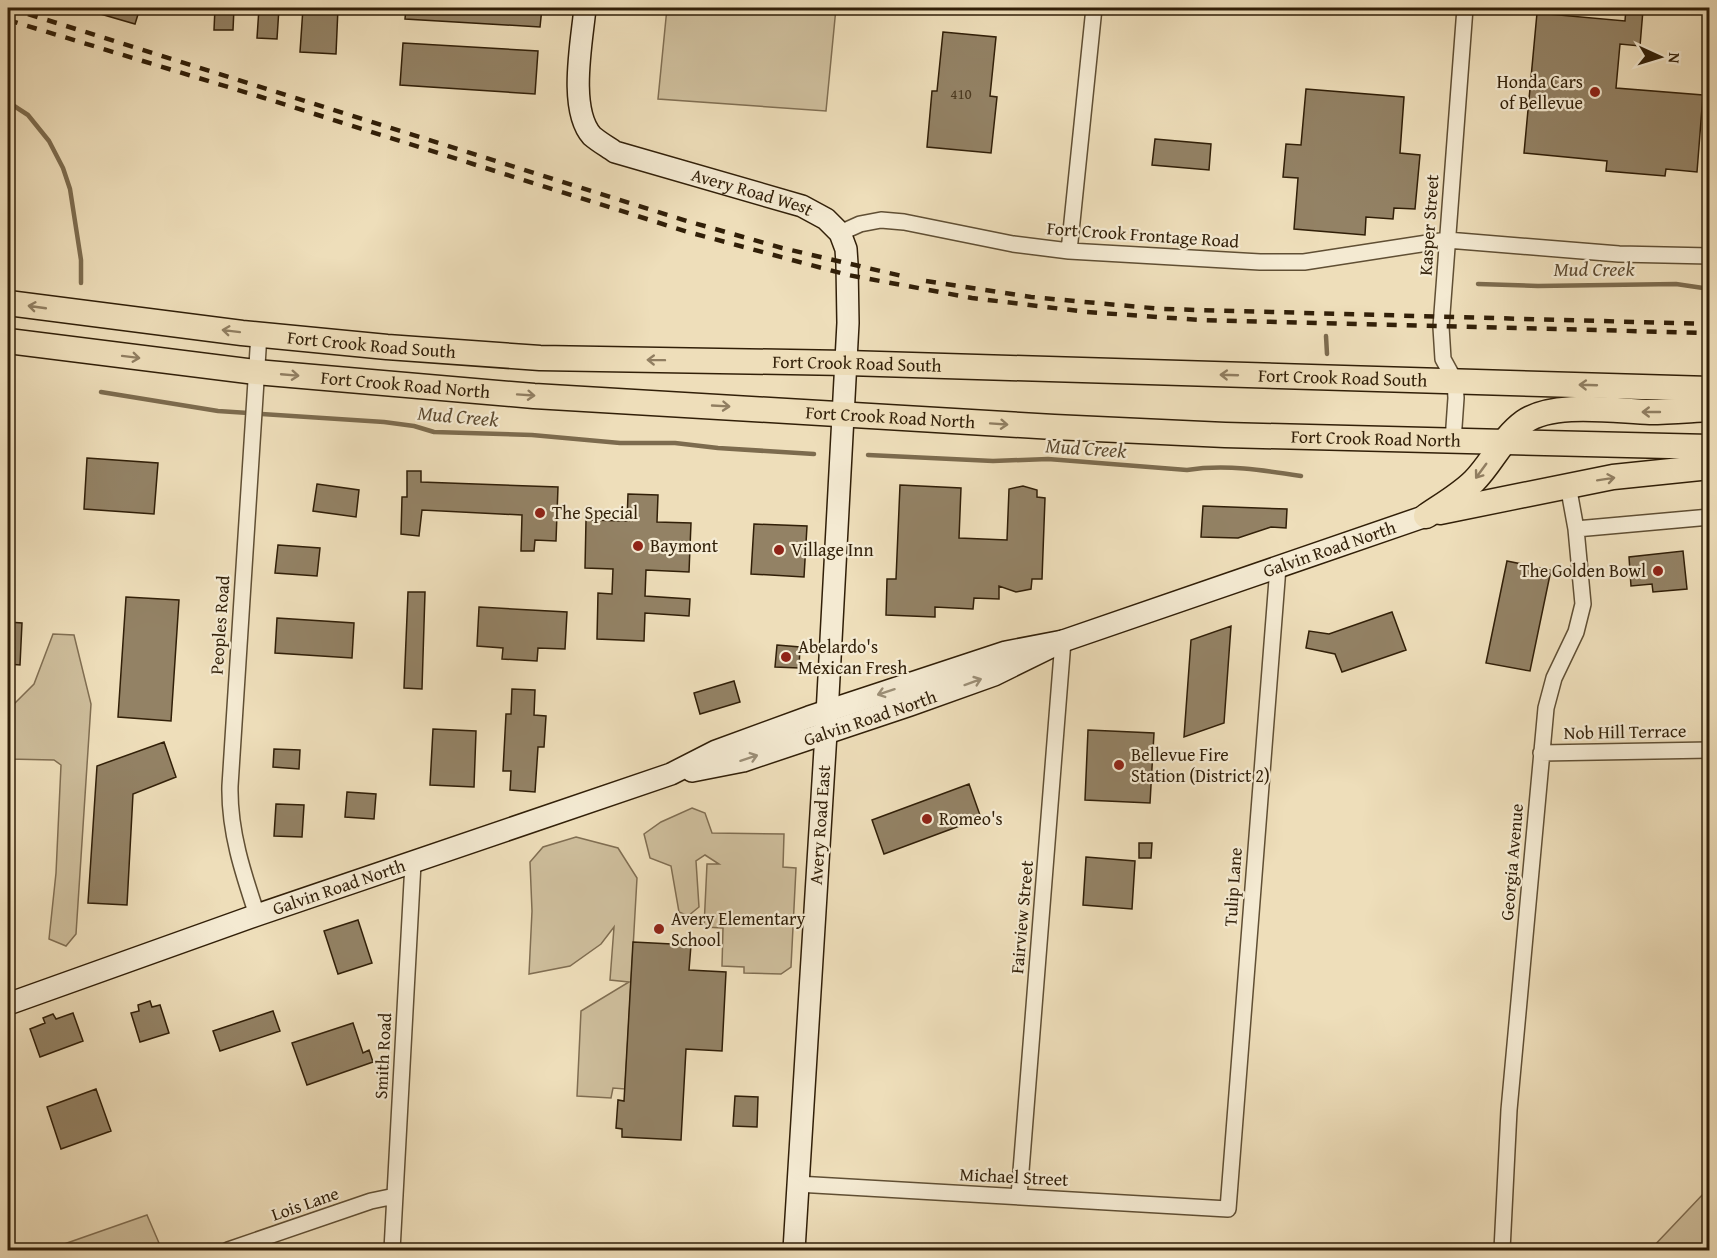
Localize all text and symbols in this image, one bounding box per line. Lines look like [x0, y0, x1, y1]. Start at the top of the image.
north arrow [1630, 27, 1690, 87]
text: N [1663, 52, 1687, 65]
place label: Honda Cars of Bellevue [1497, 68, 1583, 116]
house number: 410 [950, 83, 972, 104]
marker: Honda Cars of Bellevue [1588, 85, 1602, 99]
street label: Avery Road West [688, 161, 819, 223]
street label: Kasper Street [1411, 173, 1446, 276]
street label: Fort Crook Frontage Road [1046, 214, 1240, 255]
water label: Mud Creek [1554, 254, 1635, 283]
one-way arrow [28, 302, 48, 313]
street label: Fort Crook Road South [286, 323, 457, 365]
one-way arrow [222, 325, 241, 336]
street label: Fort Crook Road South [772, 348, 942, 379]
one-way arrow [121, 352, 141, 363]
one-way arrow [646, 354, 666, 366]
street label: Fort Crook Road South [1258, 361, 1428, 393]
street label: Fort Crook Road North [320, 364, 491, 405]
one-way arrow [279, 369, 299, 380]
one-way arrow [1219, 369, 1239, 380]
one-way arrow [1579, 380, 1599, 391]
one-way arrow [516, 390, 536, 401]
water label: Mud Creek [416, 398, 501, 434]
street label: Fort Crook Road North [805, 398, 976, 435]
one-way arrow [710, 401, 730, 412]
one-way arrow [1642, 406, 1662, 418]
one-way arrow [989, 418, 1009, 429]
street label: Fort Crook Road North [1291, 423, 1461, 454]
water label: Mud Creek [1045, 430, 1128, 465]
one-way arrow [1475, 463, 1487, 479]
one-way arrow [1596, 473, 1616, 484]
place label: The Special [552, 499, 638, 526]
marker: The Special [533, 506, 547, 520]
street label: Galvin Road North [1259, 513, 1399, 584]
place label: Baymont [650, 532, 719, 559]
place label: Village Inn [791, 536, 874, 563]
marker: Baymont [631, 539, 645, 553]
marker: Village Inn [772, 543, 786, 557]
place label: The Golden Bowl [1519, 557, 1646, 584]
marker: The Golden Bowl [1651, 564, 1665, 578]
street label: Peoples Road [203, 574, 236, 675]
place label: Abelardo's Mexican Fresh [798, 633, 907, 681]
marker: Abelardo's Mexican Fresh [779, 650, 793, 664]
one-way arrow [963, 676, 982, 687]
street label: Galvin Road North [800, 683, 940, 753]
one-way arrow [877, 687, 896, 698]
street label: Nob Hill Terrace [1563, 717, 1687, 746]
place label: Bellevue Fire Station (District 2) [1131, 741, 1270, 789]
one-way arrow [739, 752, 758, 763]
marker: Bellevue Fire Station (District 2) [1112, 758, 1126, 772]
street label: Avery Road East [802, 763, 837, 886]
street label: Georgia Avenue [1493, 802, 1530, 922]
place label: Romeo's [939, 805, 1003, 832]
marker: Romeo's [920, 812, 934, 826]
street label: Tulip Lane [1216, 846, 1249, 928]
street label: Galvin Road North [269, 851, 409, 922]
street label: Fairview Street [1003, 858, 1040, 975]
place label: Avery Elementary School [671, 905, 806, 953]
marker: Avery Elementary School [652, 922, 666, 936]
street label: Smith Road [367, 1012, 398, 1100]
street label: Michael Street [959, 1160, 1070, 1193]
street label: Lois Lane [267, 1179, 342, 1228]

